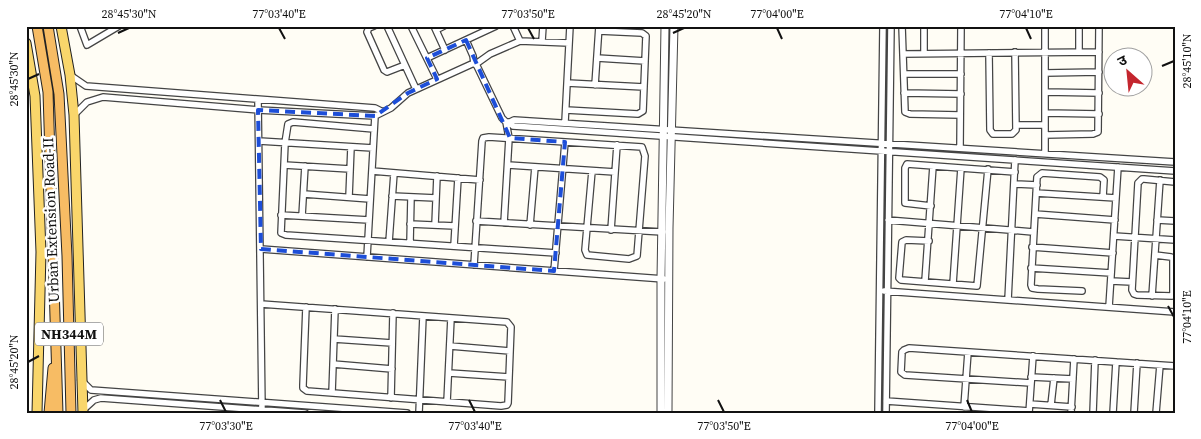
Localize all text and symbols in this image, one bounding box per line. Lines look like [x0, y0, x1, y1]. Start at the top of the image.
text: 28°45'30"N [101, 6, 157, 22]
text: 77°03'40"E [252, 6, 306, 22]
text: 77°03'50"E [501, 6, 555, 22]
text: 28°45'20"N [656, 6, 712, 22]
text: 77°04'00"E [750, 6, 804, 22]
text: 77°04'10"E [999, 6, 1053, 22]
text: 28°45'10"N [1179, 33, 1195, 89]
north arrow [1104, 48, 1154, 98]
text: उ [1114, 49, 1131, 71]
text: 28°45'30"N [6, 51, 22, 107]
street label: Urban Extension Road-II [37, 137, 64, 303]
text: 77°04'10"E [1179, 290, 1195, 344]
road number: NH344M [35, 322, 103, 346]
text: 28°45'20"N [6, 334, 22, 390]
text: 77°03'30"E [199, 418, 253, 434]
text: 77°03'40"E [448, 418, 502, 434]
text: 77°03'50"E [697, 418, 751, 434]
text: 77°04'00"E [945, 418, 999, 434]

